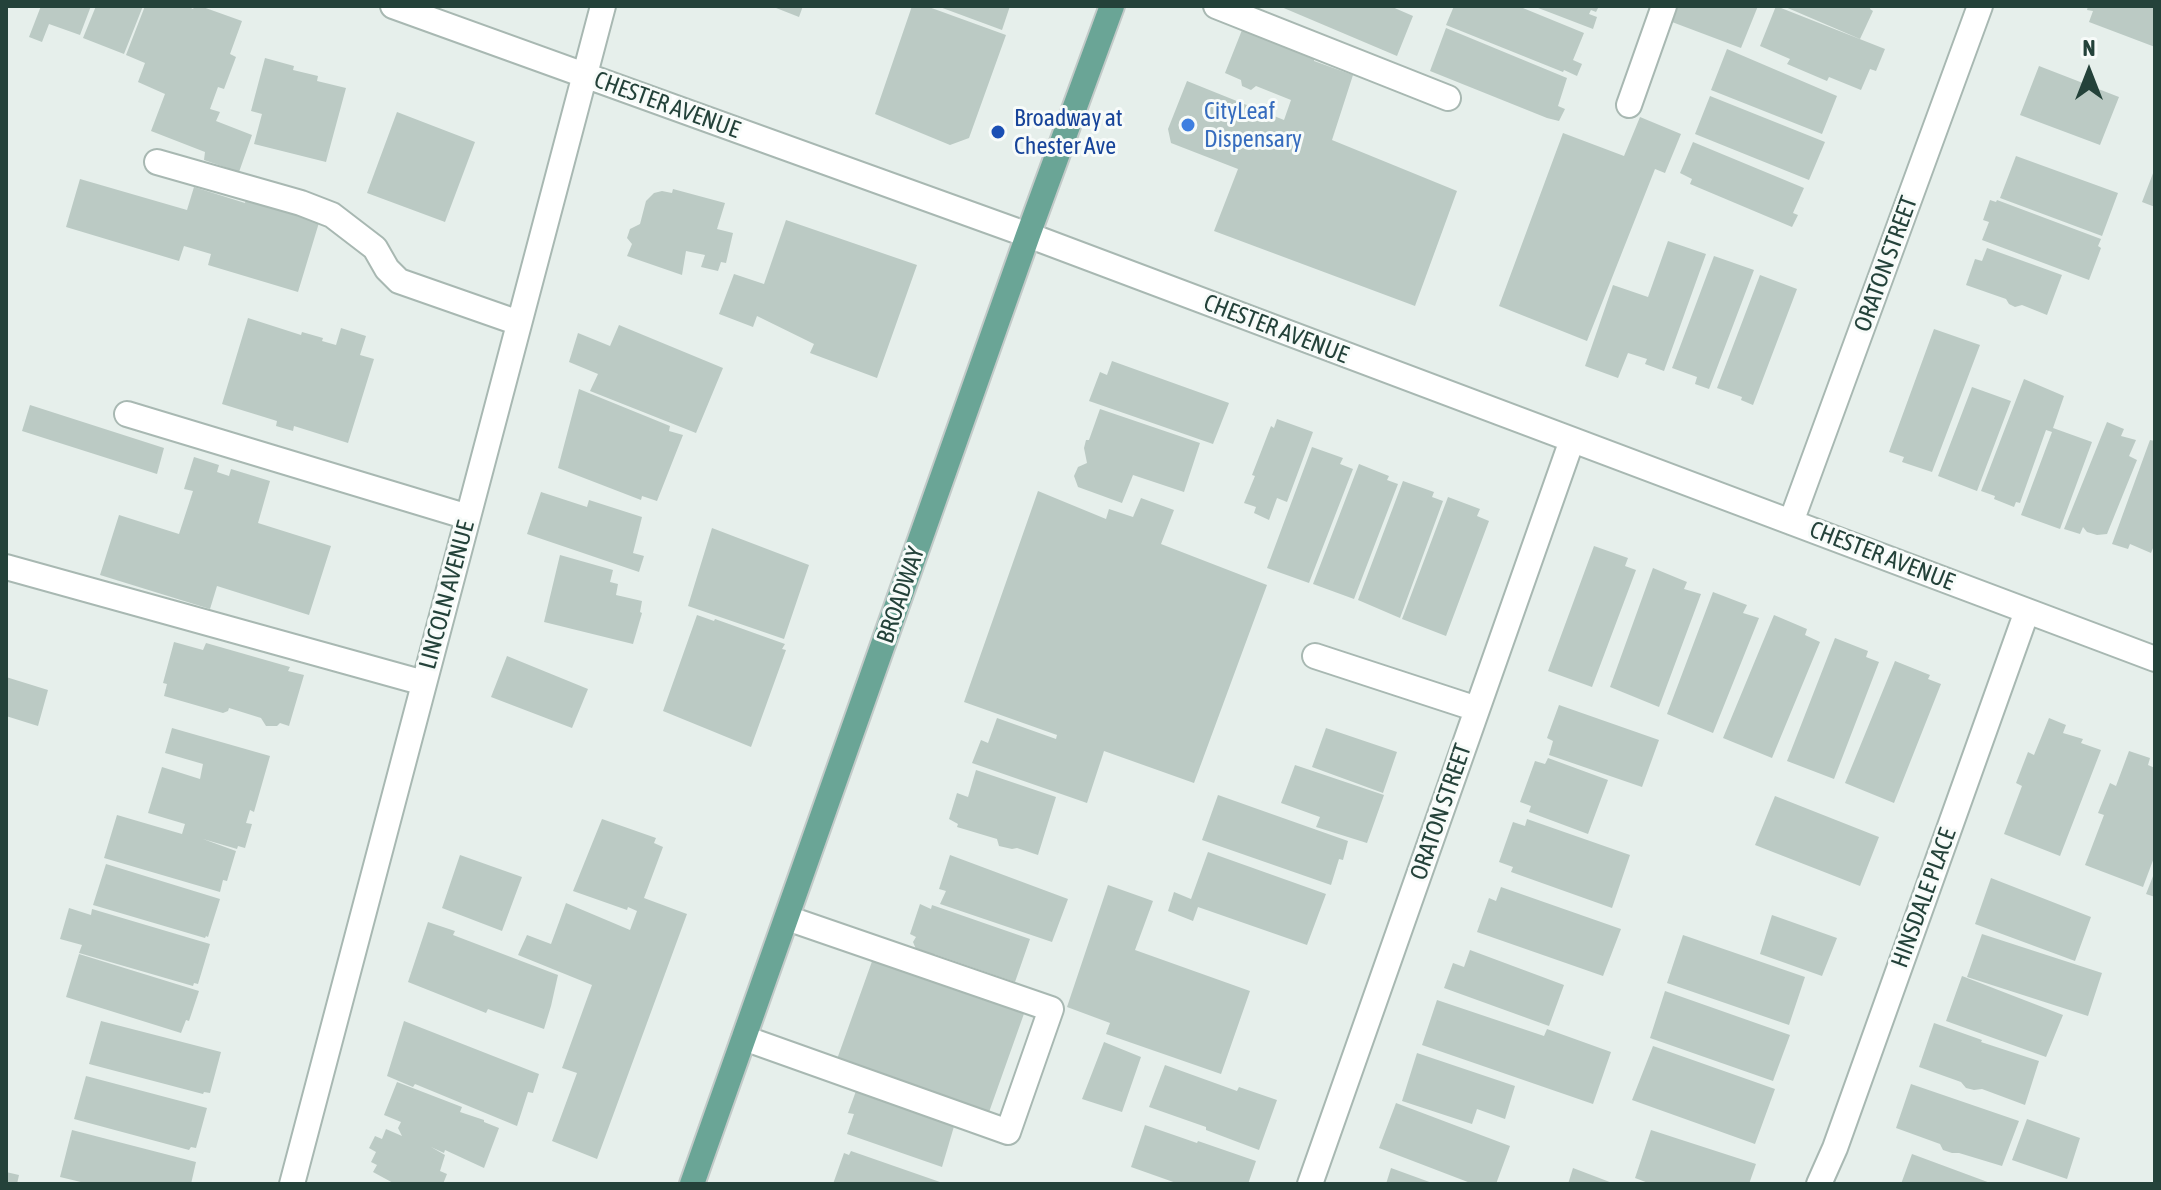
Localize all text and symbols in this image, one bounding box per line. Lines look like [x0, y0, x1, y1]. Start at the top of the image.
north arrow [2049, 32, 2129, 112]
text: N [2083, 35, 2095, 61]
street label: CHESTER AVENUE [590, 65, 744, 145]
place label: CityLeaf Dispensary [1204, 97, 1302, 153]
place label: Broadway at Chester Ave [1014, 104, 1123, 160]
marker: CityLeaf Dispensary [1179, 116, 1197, 134]
marker: Broadway at Chester Ave [989, 123, 1007, 141]
street label: ORATON STREET [1848, 192, 1924, 336]
street label: CHESTER AVENUE [1199, 288, 1353, 370]
street label: CHESTER AVENUE [1805, 515, 1959, 597]
street label: LINCOLN AVENUE [413, 518, 481, 672]
street label: BROADWAY [871, 543, 931, 647]
street label: ORATON STREET [1404, 740, 1478, 884]
street label: HINSDALE PLACE [1885, 824, 1963, 972]

